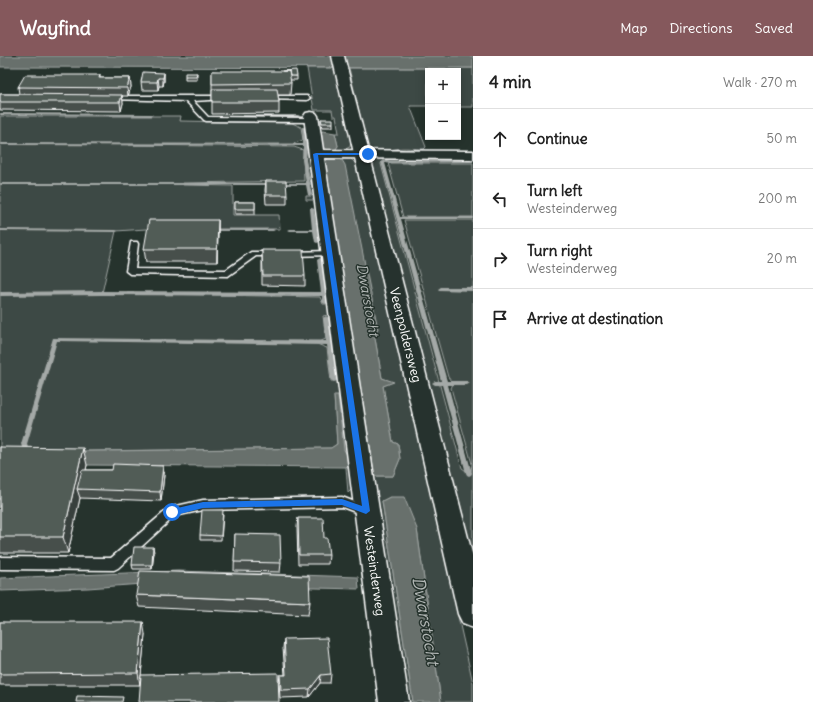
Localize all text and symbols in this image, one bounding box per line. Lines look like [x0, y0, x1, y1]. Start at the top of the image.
text: Wayfind [20, 16, 91, 40]
text: Map [620, 19, 647, 37]
text: Directions [669, 19, 733, 37]
text: Saved [755, 19, 793, 37]
map controls [425, 68, 461, 140]
button: + [425, 68, 461, 104]
text: 4 min [489, 71, 531, 93]
text: Walk · 270 m [723, 74, 797, 91]
button: − [425, 104, 461, 140]
icon: ahead [489, 128, 511, 150]
text: Continue [527, 129, 588, 148]
text: 50 m [766, 130, 797, 147]
route end [359, 145, 377, 163]
text: Turn left [527, 181, 582, 200]
icon: left [489, 188, 511, 210]
text: 200 m [758, 190, 797, 207]
text: Westeinderweg [527, 200, 617, 217]
text: Turn right [527, 241, 592, 260]
icon: right [489, 248, 511, 270]
text: 20 m [767, 250, 797, 267]
text: Westeinderweg [527, 260, 617, 277]
water label: Dwarstocht [353, 262, 384, 340]
street label: Veenpoldersweg [386, 286, 426, 384]
icon: arrive [489, 308, 511, 330]
text: Arrive at destination [527, 309, 663, 328]
route start [163, 503, 181, 521]
street label: Westeinderweg [360, 525, 389, 617]
water label: Dwarstocht [407, 575, 445, 669]

